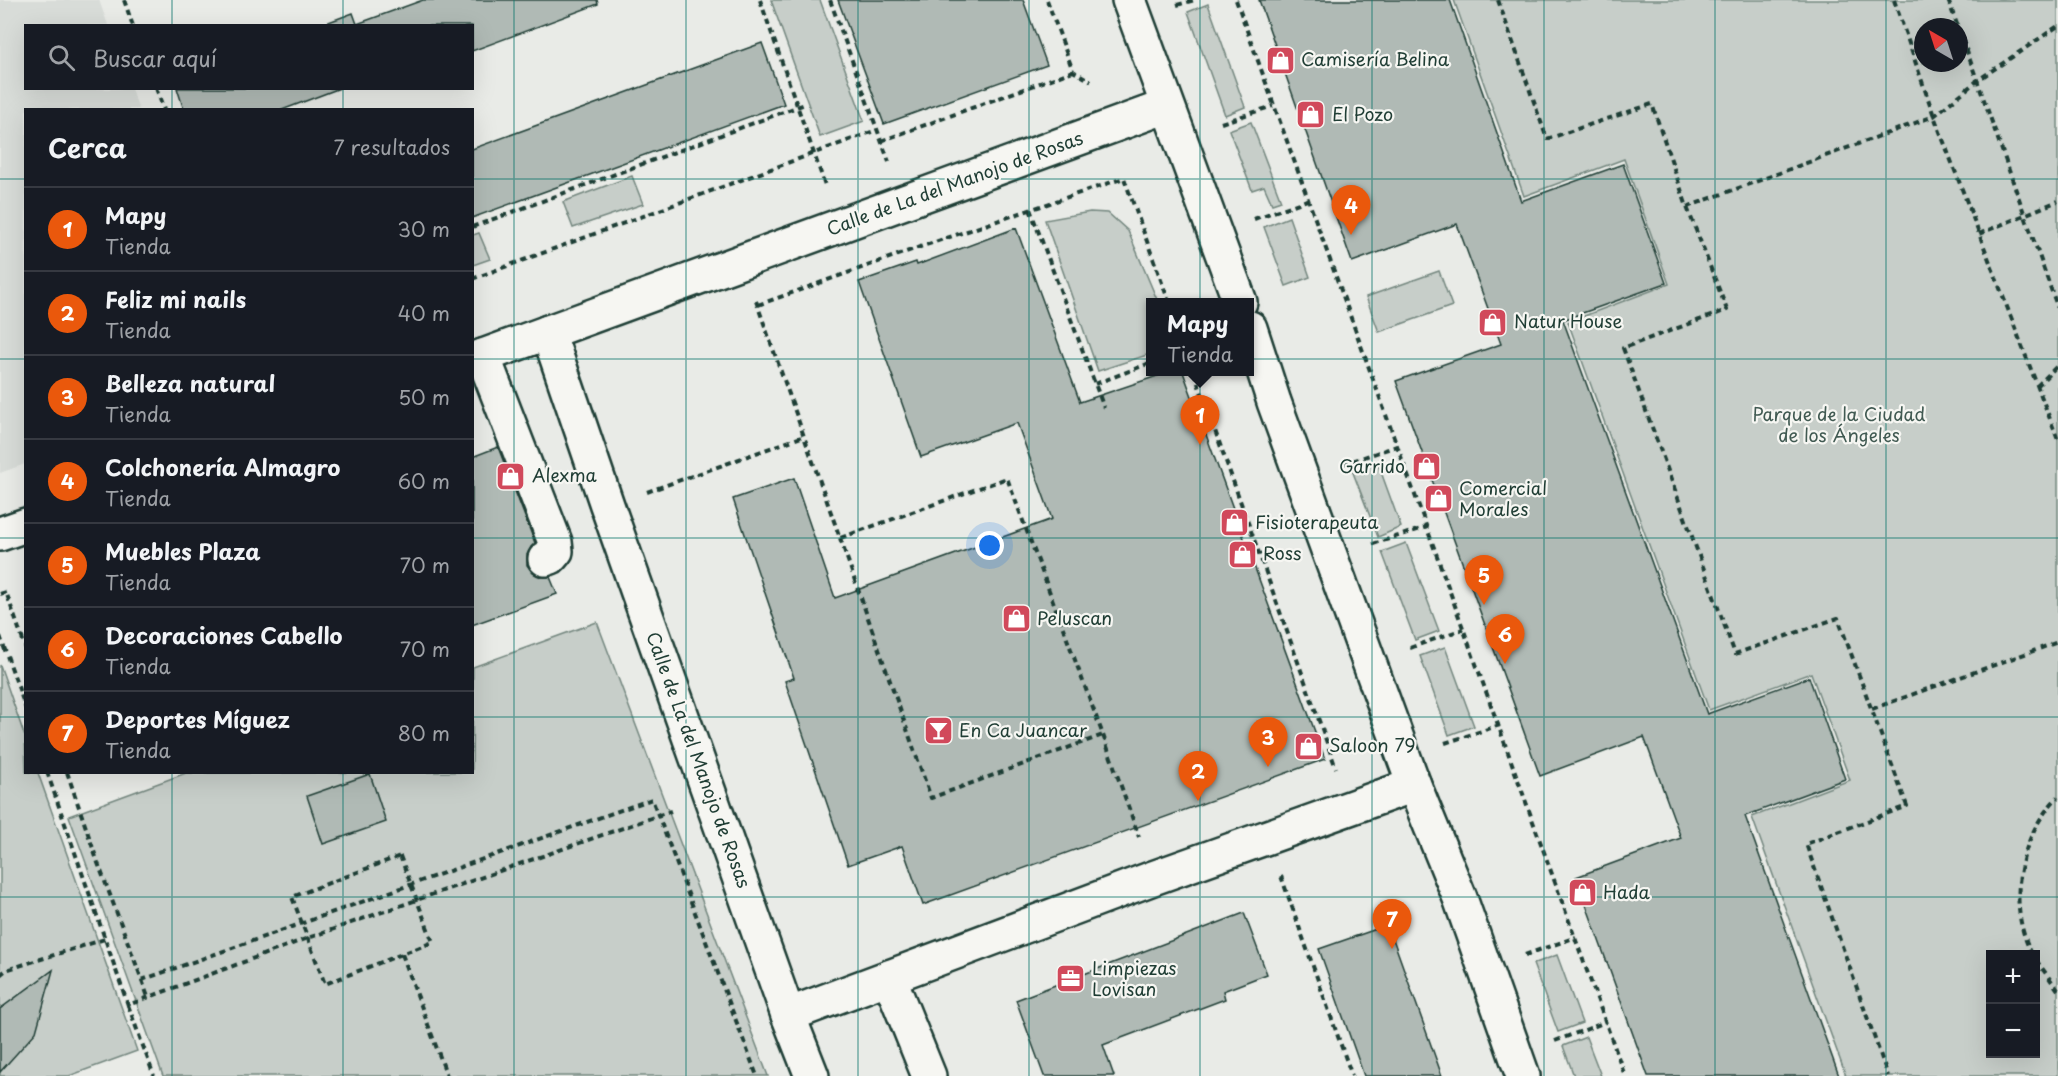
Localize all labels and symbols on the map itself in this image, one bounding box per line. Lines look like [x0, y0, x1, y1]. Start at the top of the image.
north arrow [1914, 18, 1968, 72]
shop icon: Camisería Belina [1264, 44, 1296, 76]
place label: Camisería Belina [1301, 45, 1450, 72]
shop icon: El Pozo [1295, 99, 1327, 131]
place label: El Pozo [1332, 100, 1393, 127]
street label: Calle de La del Manojo de Rosas [823, 124, 1086, 242]
pin: 4 [1332, 186, 1370, 235]
shop icon: Natur House [1477, 306, 1509, 338]
place label: Natur House [1514, 307, 1623, 334]
pin: 1 [1180, 396, 1220, 445]
park label: Parque de la Ciudad de los Ángeles [1752, 400, 1926, 448]
shop icon: Garrido [1410, 451, 1442, 483]
place label: Garrido [1339, 452, 1405, 479]
shop icon: Alexma [495, 460, 527, 492]
place label: Alexma [532, 461, 597, 488]
place label: Comercial Morales [1459, 474, 1547, 522]
shop icon: Comercial Morales [1422, 483, 1454, 515]
shop icon: Fisioterapeuta [1218, 507, 1250, 539]
place label: Fisioterapeuta [1255, 508, 1379, 535]
your location [975, 531, 1004, 560]
shop icon: Ross [1226, 538, 1258, 570]
place label: Ross [1263, 539, 1301, 566]
pin: 5 [1464, 556, 1504, 605]
shop icon: Peluscan [1000, 603, 1032, 635]
place label: Peluscan [1037, 604, 1112, 631]
pin: 6 [1486, 614, 1524, 664]
street label: Calle de La del Manojo de Rosas [640, 628, 758, 891]
bar icon: En Ca Juancar [922, 715, 954, 747]
place label: En Ca Juancar [959, 716, 1088, 743]
pin: 3 [1248, 718, 1288, 767]
shop icon: Saloon 79 [1292, 730, 1324, 762]
place label: Saloon 79 [1329, 731, 1416, 758]
pin: 2 [1178, 752, 1218, 801]
shop icon: Hada [1566, 877, 1598, 909]
place label: Hada [1603, 878, 1650, 905]
pin: 7 [1372, 900, 1412, 949]
place label: Limpiezas Lovisan [1092, 954, 1177, 1002]
office icon: Limpiezas Lovisan [1055, 963, 1087, 995]

